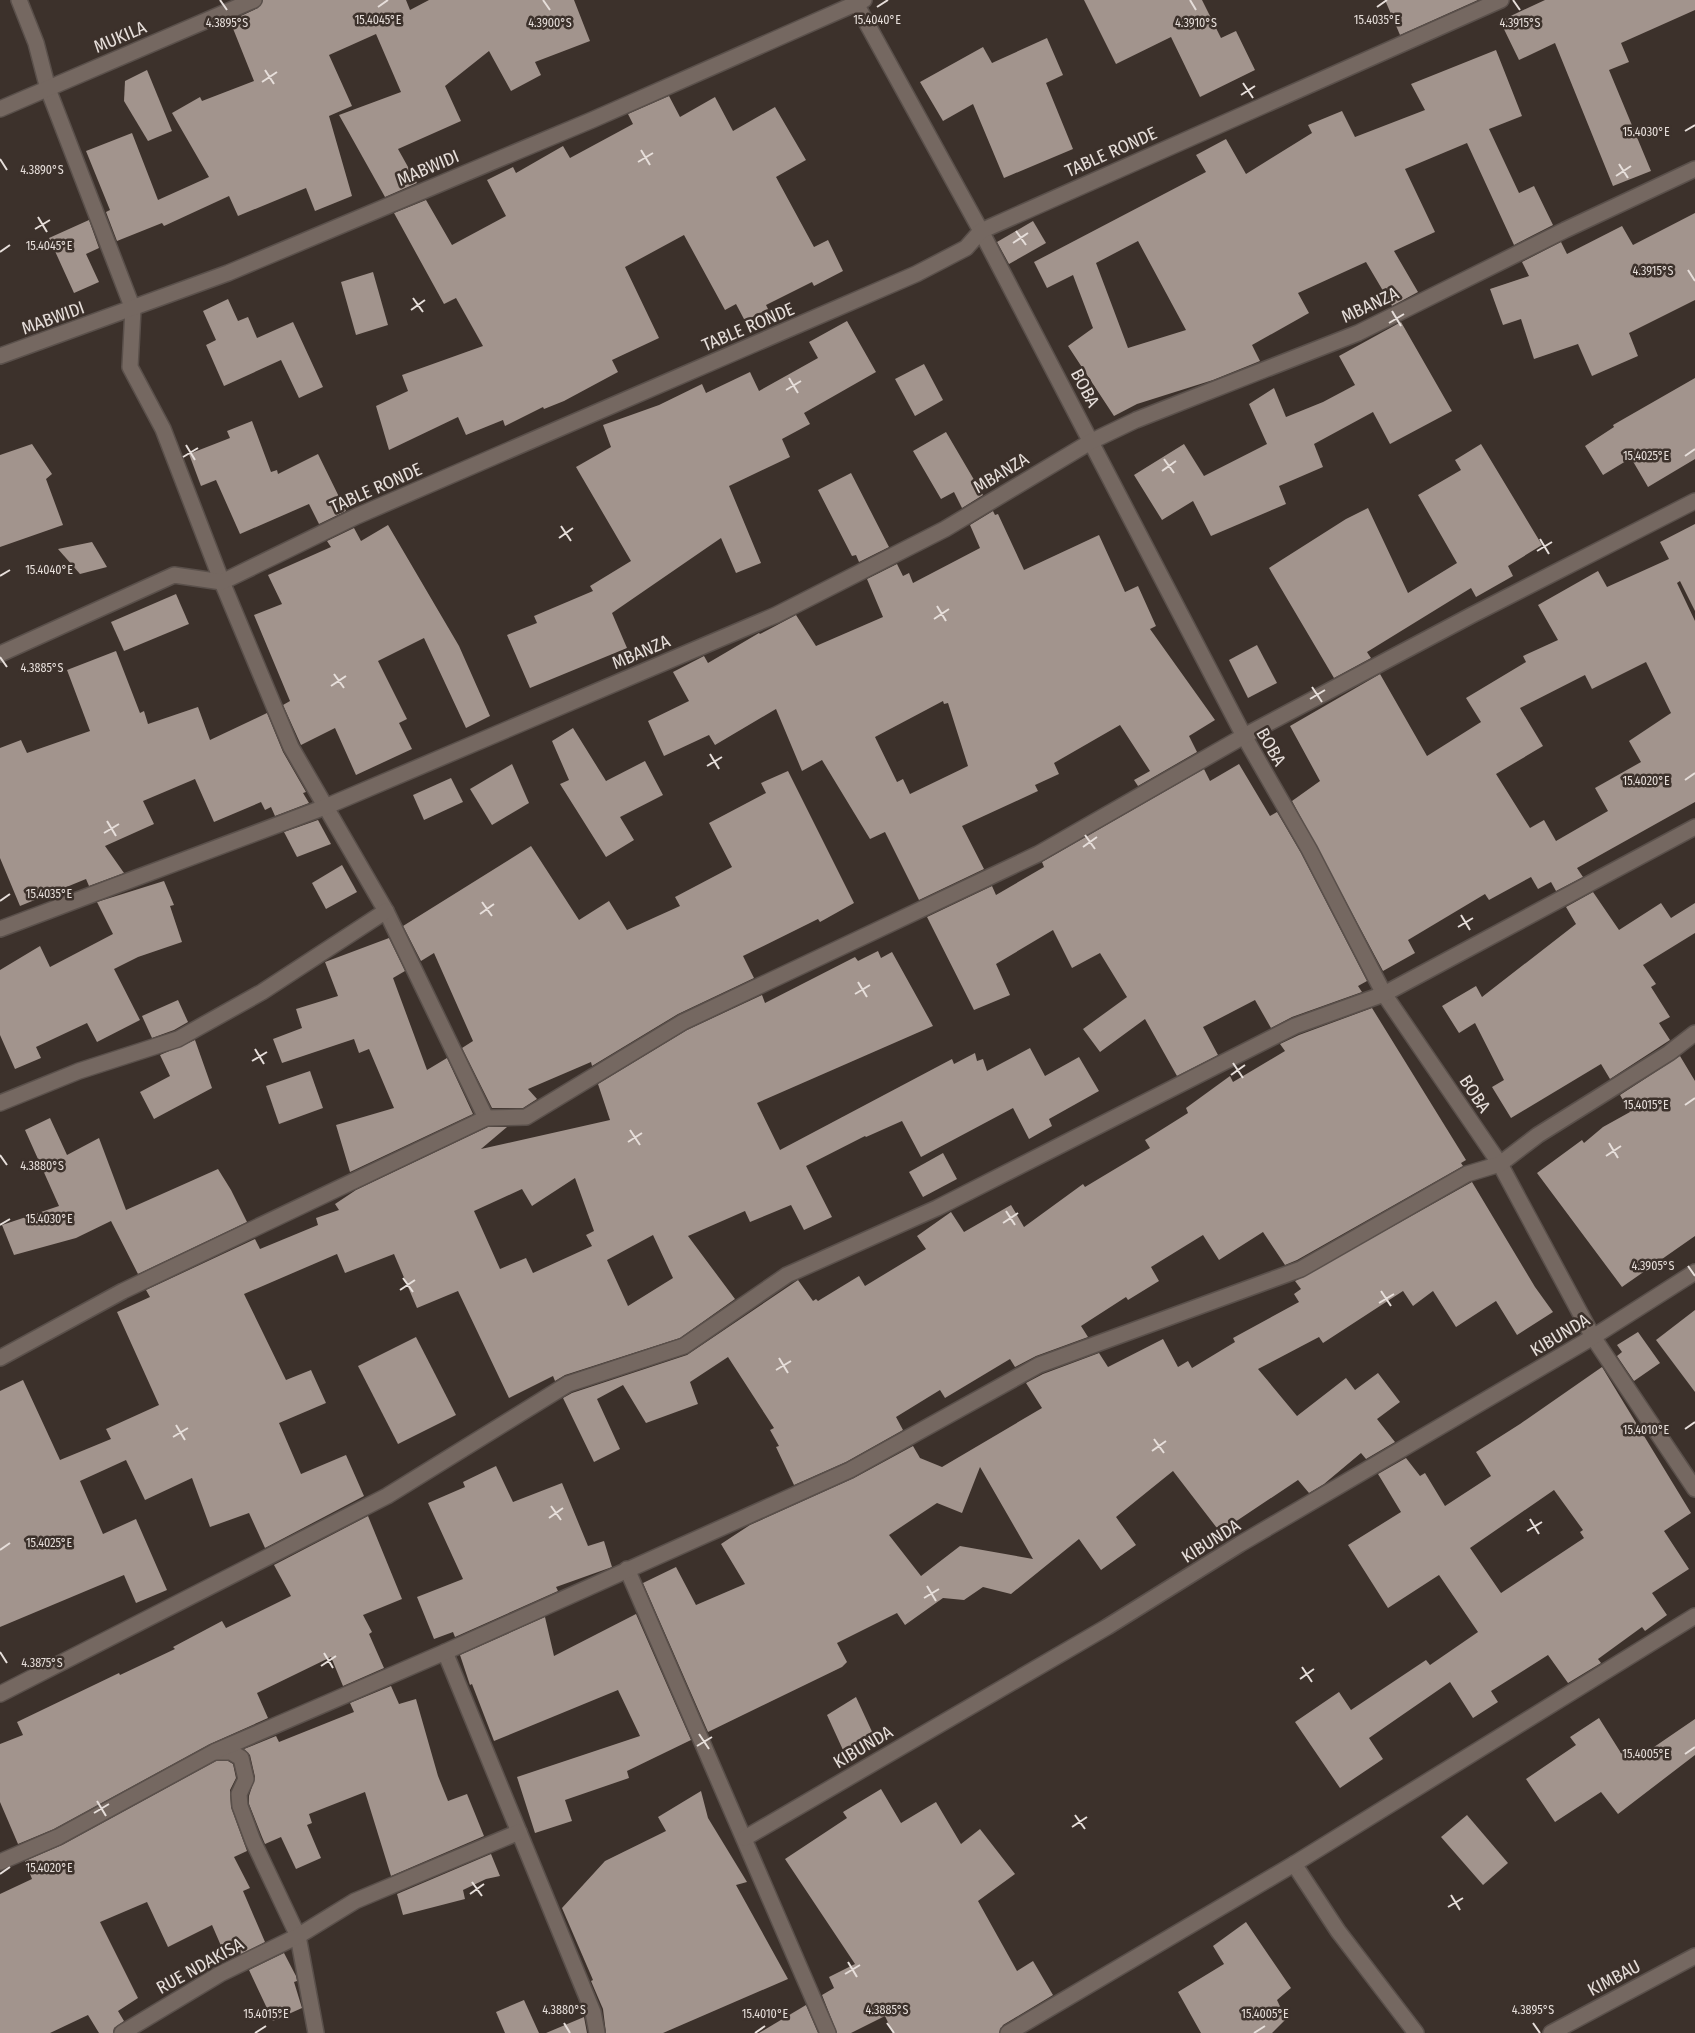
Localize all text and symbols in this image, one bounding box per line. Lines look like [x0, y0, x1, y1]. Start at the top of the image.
text: 15.4045°E [355, 13, 402, 27]
text: 15.4040°E [853, 13, 901, 27]
text: 15.4035°E [1354, 13, 1401, 27]
street label: MUKILA [90, 16, 150, 58]
text: 4.3895°S [206, 16, 248, 30]
text: 4.3900°S [528, 16, 572, 30]
text: 4.3910°S [1175, 16, 1217, 30]
text: 4.3915°S [1499, 16, 1541, 30]
street label: TABLE RONDE [1062, 122, 1160, 182]
text: 15.4030°E [1622, 125, 1670, 139]
street label: MABWIDI [394, 145, 462, 191]
text: 4.3890°S [20, 163, 64, 177]
text: 15.4045°E [26, 239, 73, 253]
text: 4.3915°S [1632, 264, 1674, 278]
street label: MBANZA [1338, 282, 1403, 328]
street label: MABWIDI [18, 296, 88, 340]
street label: TABLE RONDE [699, 298, 797, 356]
street label: BOBA [1066, 365, 1104, 411]
street label: MBANZA [969, 448, 1033, 498]
text: 15.4025°E [1623, 449, 1669, 463]
street label: TABLE RONDE [327, 458, 425, 518]
text: 15.4040°E [25, 563, 73, 577]
street label: MBANZA [609, 630, 674, 674]
text: 4.3885°S [21, 661, 63, 675]
street label: BOBA [1251, 724, 1291, 770]
text: 15.4020°E [1622, 774, 1670, 788]
text: 15.4035°E [26, 887, 73, 901]
street label: BOBA [1455, 1071, 1496, 1117]
text: 15.4015°E [1623, 1098, 1669, 1112]
text: 4.3880°S [20, 1159, 64, 1173]
text: 15.4030°E [25, 1212, 73, 1226]
text: 4.3905°S [1632, 1259, 1674, 1273]
street label: KIBUNDA [1526, 1308, 1594, 1361]
text: 15.4010°E [1623, 1423, 1670, 1437]
street label: KIBUNDA [1177, 1514, 1245, 1568]
text: 15.4025°E [26, 1536, 72, 1550]
text: 4.3875°S [21, 1656, 63, 1670]
street label: KIBUNDA [829, 1720, 897, 1773]
text: 15.4005°E [1622, 1747, 1670, 1761]
text: 15.4020°E [25, 1861, 73, 1875]
street label: RUE NDAKISA [153, 1933, 248, 1999]
street label: KIMBAU [1584, 1955, 1644, 2001]
text: 4.3880°S [542, 2003, 586, 2017]
text: 4.3885°S [866, 2003, 908, 2017]
text: 4.3895°S [1512, 2003, 1554, 2017]
text: 15.4015°E [243, 2007, 289, 2021]
text: 15.4010°E [742, 2007, 789, 2021]
text: 15.4005°E [1241, 2007, 1289, 2021]

